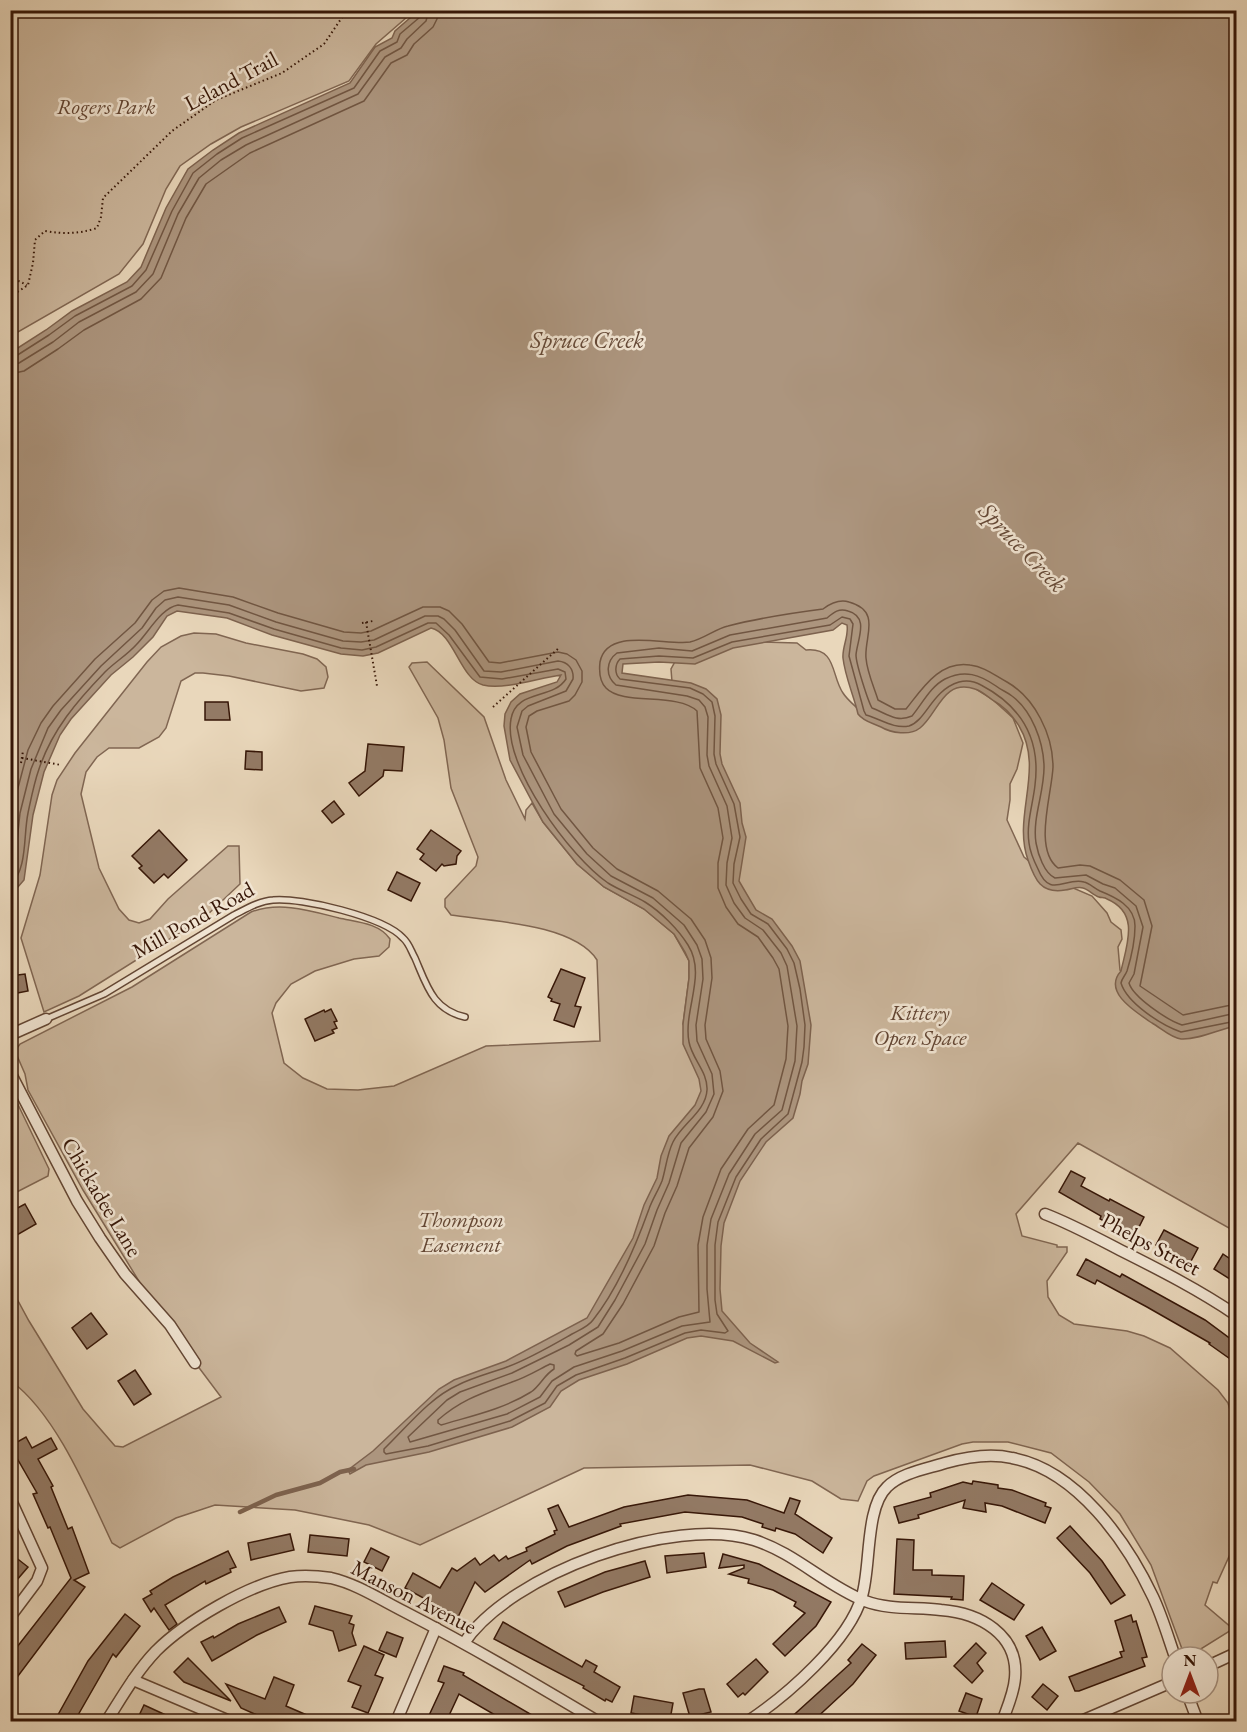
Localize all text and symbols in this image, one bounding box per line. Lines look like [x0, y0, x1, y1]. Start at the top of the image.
street label: Leland Trail [179, 44, 283, 118]
park label: Rogers Park [56, 92, 156, 121]
water label: Spruce Creek [529, 324, 644, 355]
water label: Spruce Creek [972, 495, 1074, 599]
street label: Mill Pond Road [127, 874, 260, 965]
park label: Kittery Open Space [873, 998, 967, 1052]
street label: Chickadee Lane [55, 1132, 149, 1263]
park label: Thompson Easement [418, 1205, 504, 1259]
street label: Phelps Street [1096, 1206, 1206, 1282]
street label: Manson Avenue [346, 1553, 482, 1641]
north arrow [1160, 1645, 1220, 1705]
text: N [1184, 1650, 1197, 1671]

